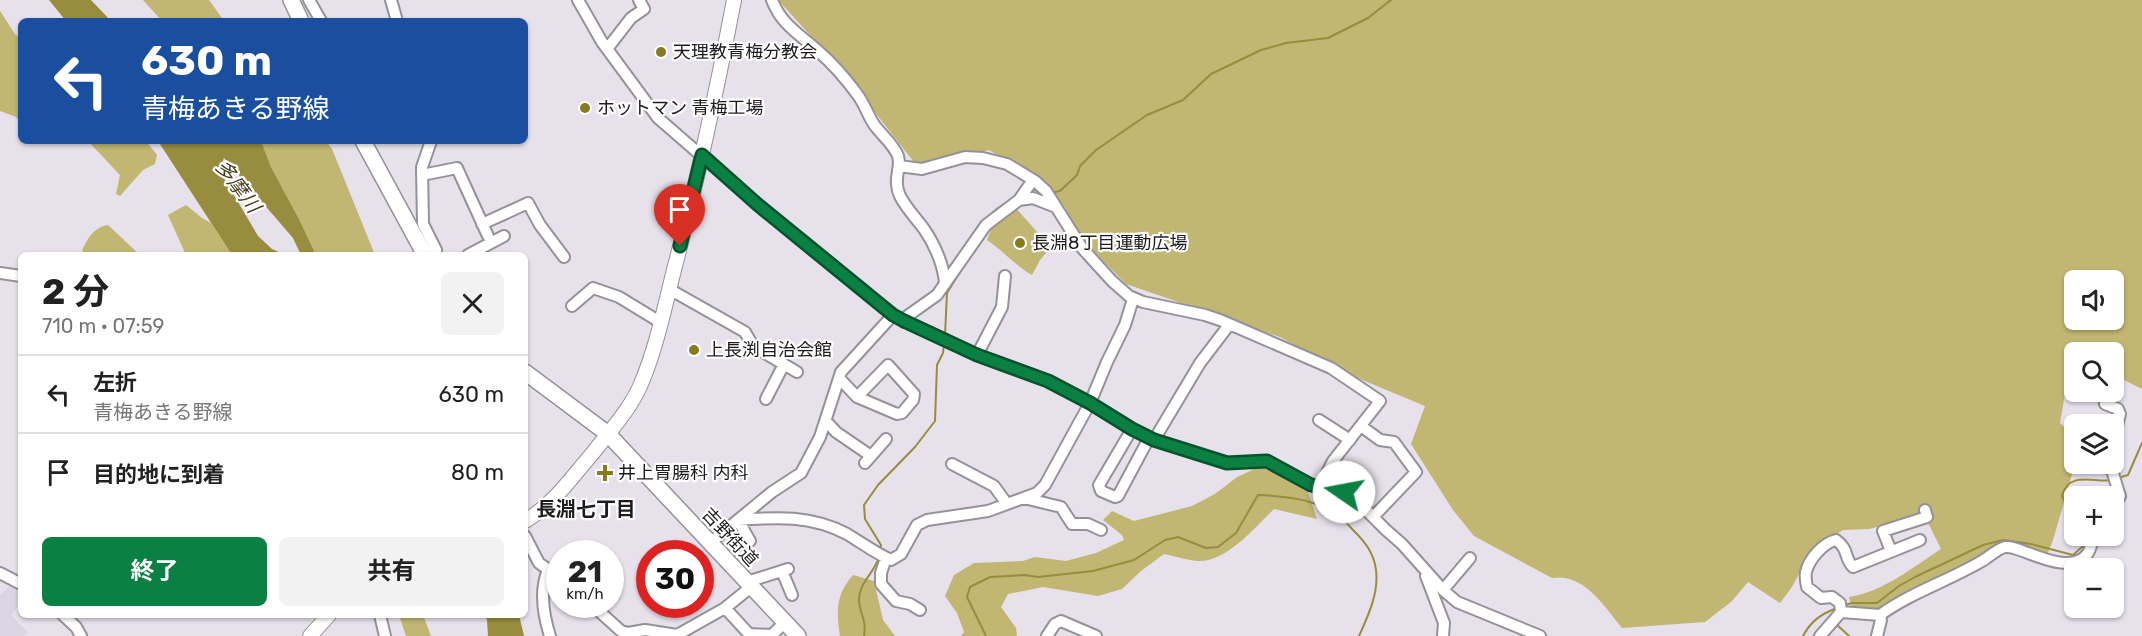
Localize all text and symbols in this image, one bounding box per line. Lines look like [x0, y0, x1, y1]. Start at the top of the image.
text: 630 m [141, 36, 272, 86]
place label: 天理教青梅分教会 [673, 41, 817, 63]
icon: left [42, 42, 120, 120]
marker: 天理教青梅分教会 [654, 45, 668, 59]
text: 青梅あきる野線 [141, 93, 329, 125]
place label: ホットマン 青梅工場 [597, 97, 763, 119]
marker: ホットマン 青梅工場 [578, 101, 592, 115]
water label: 多摩川 [210, 155, 267, 219]
pin [654, 184, 705, 246]
icon: arrive [663, 193, 696, 226]
place label: 長淵8丁目運動広場 [1032, 232, 1187, 254]
marker: 長淵8丁目運動広場 [1013, 236, 1027, 250]
text: 2 分 [42, 270, 109, 313]
map controls [2064, 270, 2124, 618]
button: sound [2064, 270, 2124, 330]
button: close [441, 272, 504, 335]
text: 710 m · 07:59 [42, 314, 164, 338]
place label: 上長渕自治会館 [706, 339, 832, 361]
button: search [2064, 342, 2124, 402]
marker: 上長渕自治会館 [687, 343, 701, 357]
text: 左折 [93, 369, 137, 396]
icon: left [42, 378, 75, 411]
text: 630 m [439, 381, 504, 408]
text: 青梅あきる野線 [93, 400, 233, 424]
button: layers [2064, 414, 2124, 474]
icon: arrive [42, 456, 75, 489]
text: 80 m [451, 459, 504, 486]
position arrow [1312, 460, 1376, 524]
text: 目的地に到着 [93, 461, 225, 488]
place label: 井上胃腸科 内科 [618, 462, 748, 484]
marker: 井上胃腸科 内科 [596, 464, 614, 482]
button: + [2064, 486, 2124, 546]
district label: 長淵七丁目 [536, 497, 636, 521]
street label: 吉野街道 [697, 503, 763, 571]
button: 終了 [42, 537, 267, 606]
button: 共有 [279, 537, 504, 606]
speed limit sign: 30 [636, 540, 714, 618]
text: 21 [568, 554, 602, 590]
button: − [2064, 558, 2124, 618]
text: km/h [566, 585, 604, 603]

